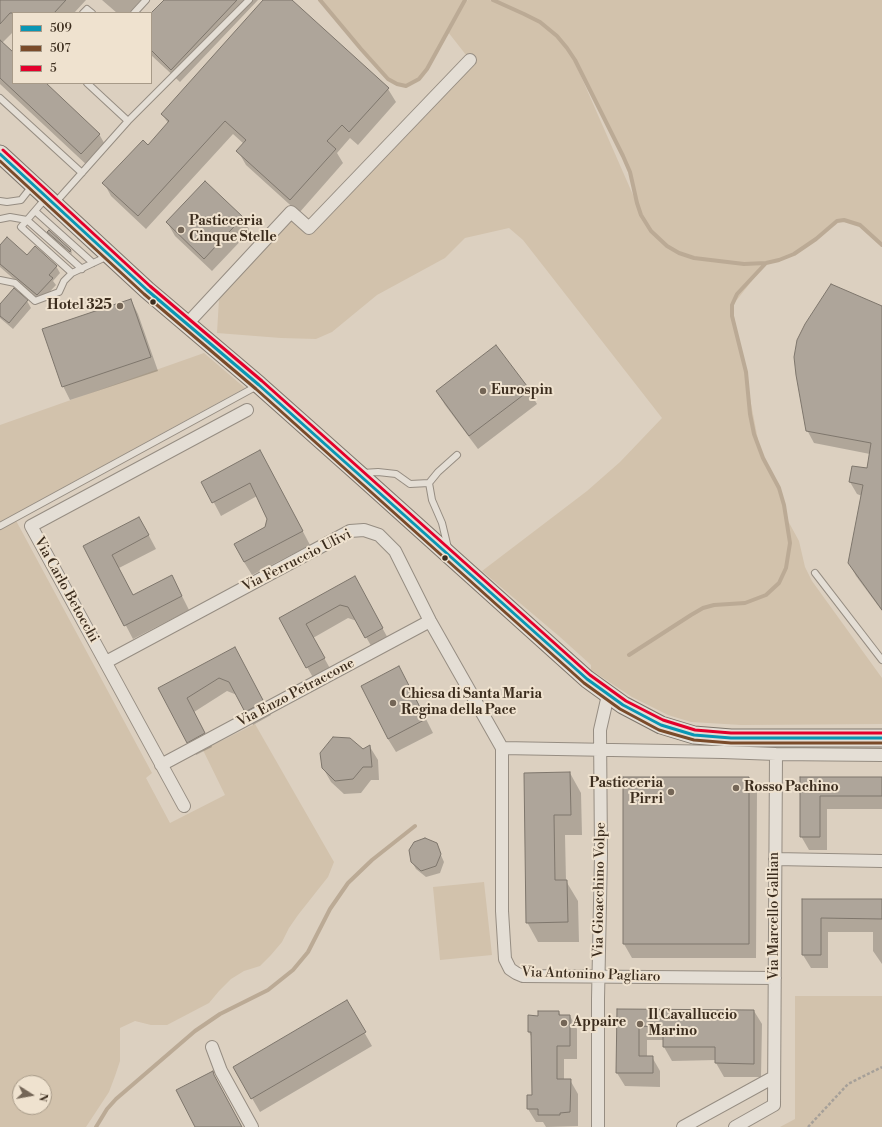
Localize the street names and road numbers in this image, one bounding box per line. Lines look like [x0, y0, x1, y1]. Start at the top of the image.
street label: Via Ferruccio Ulivi [240, 526, 354, 596]
street label: Via Carlo Betocchi [30, 534, 102, 646]
street label: Via Enzo Petraccone [234, 655, 358, 731]
street label: Via Gioacchino Volpe [590, 822, 610, 958]
street label: Via Marcello Gallian [767, 852, 783, 980]
street label: Via Antonino Pagliaro [521, 964, 661, 986]

